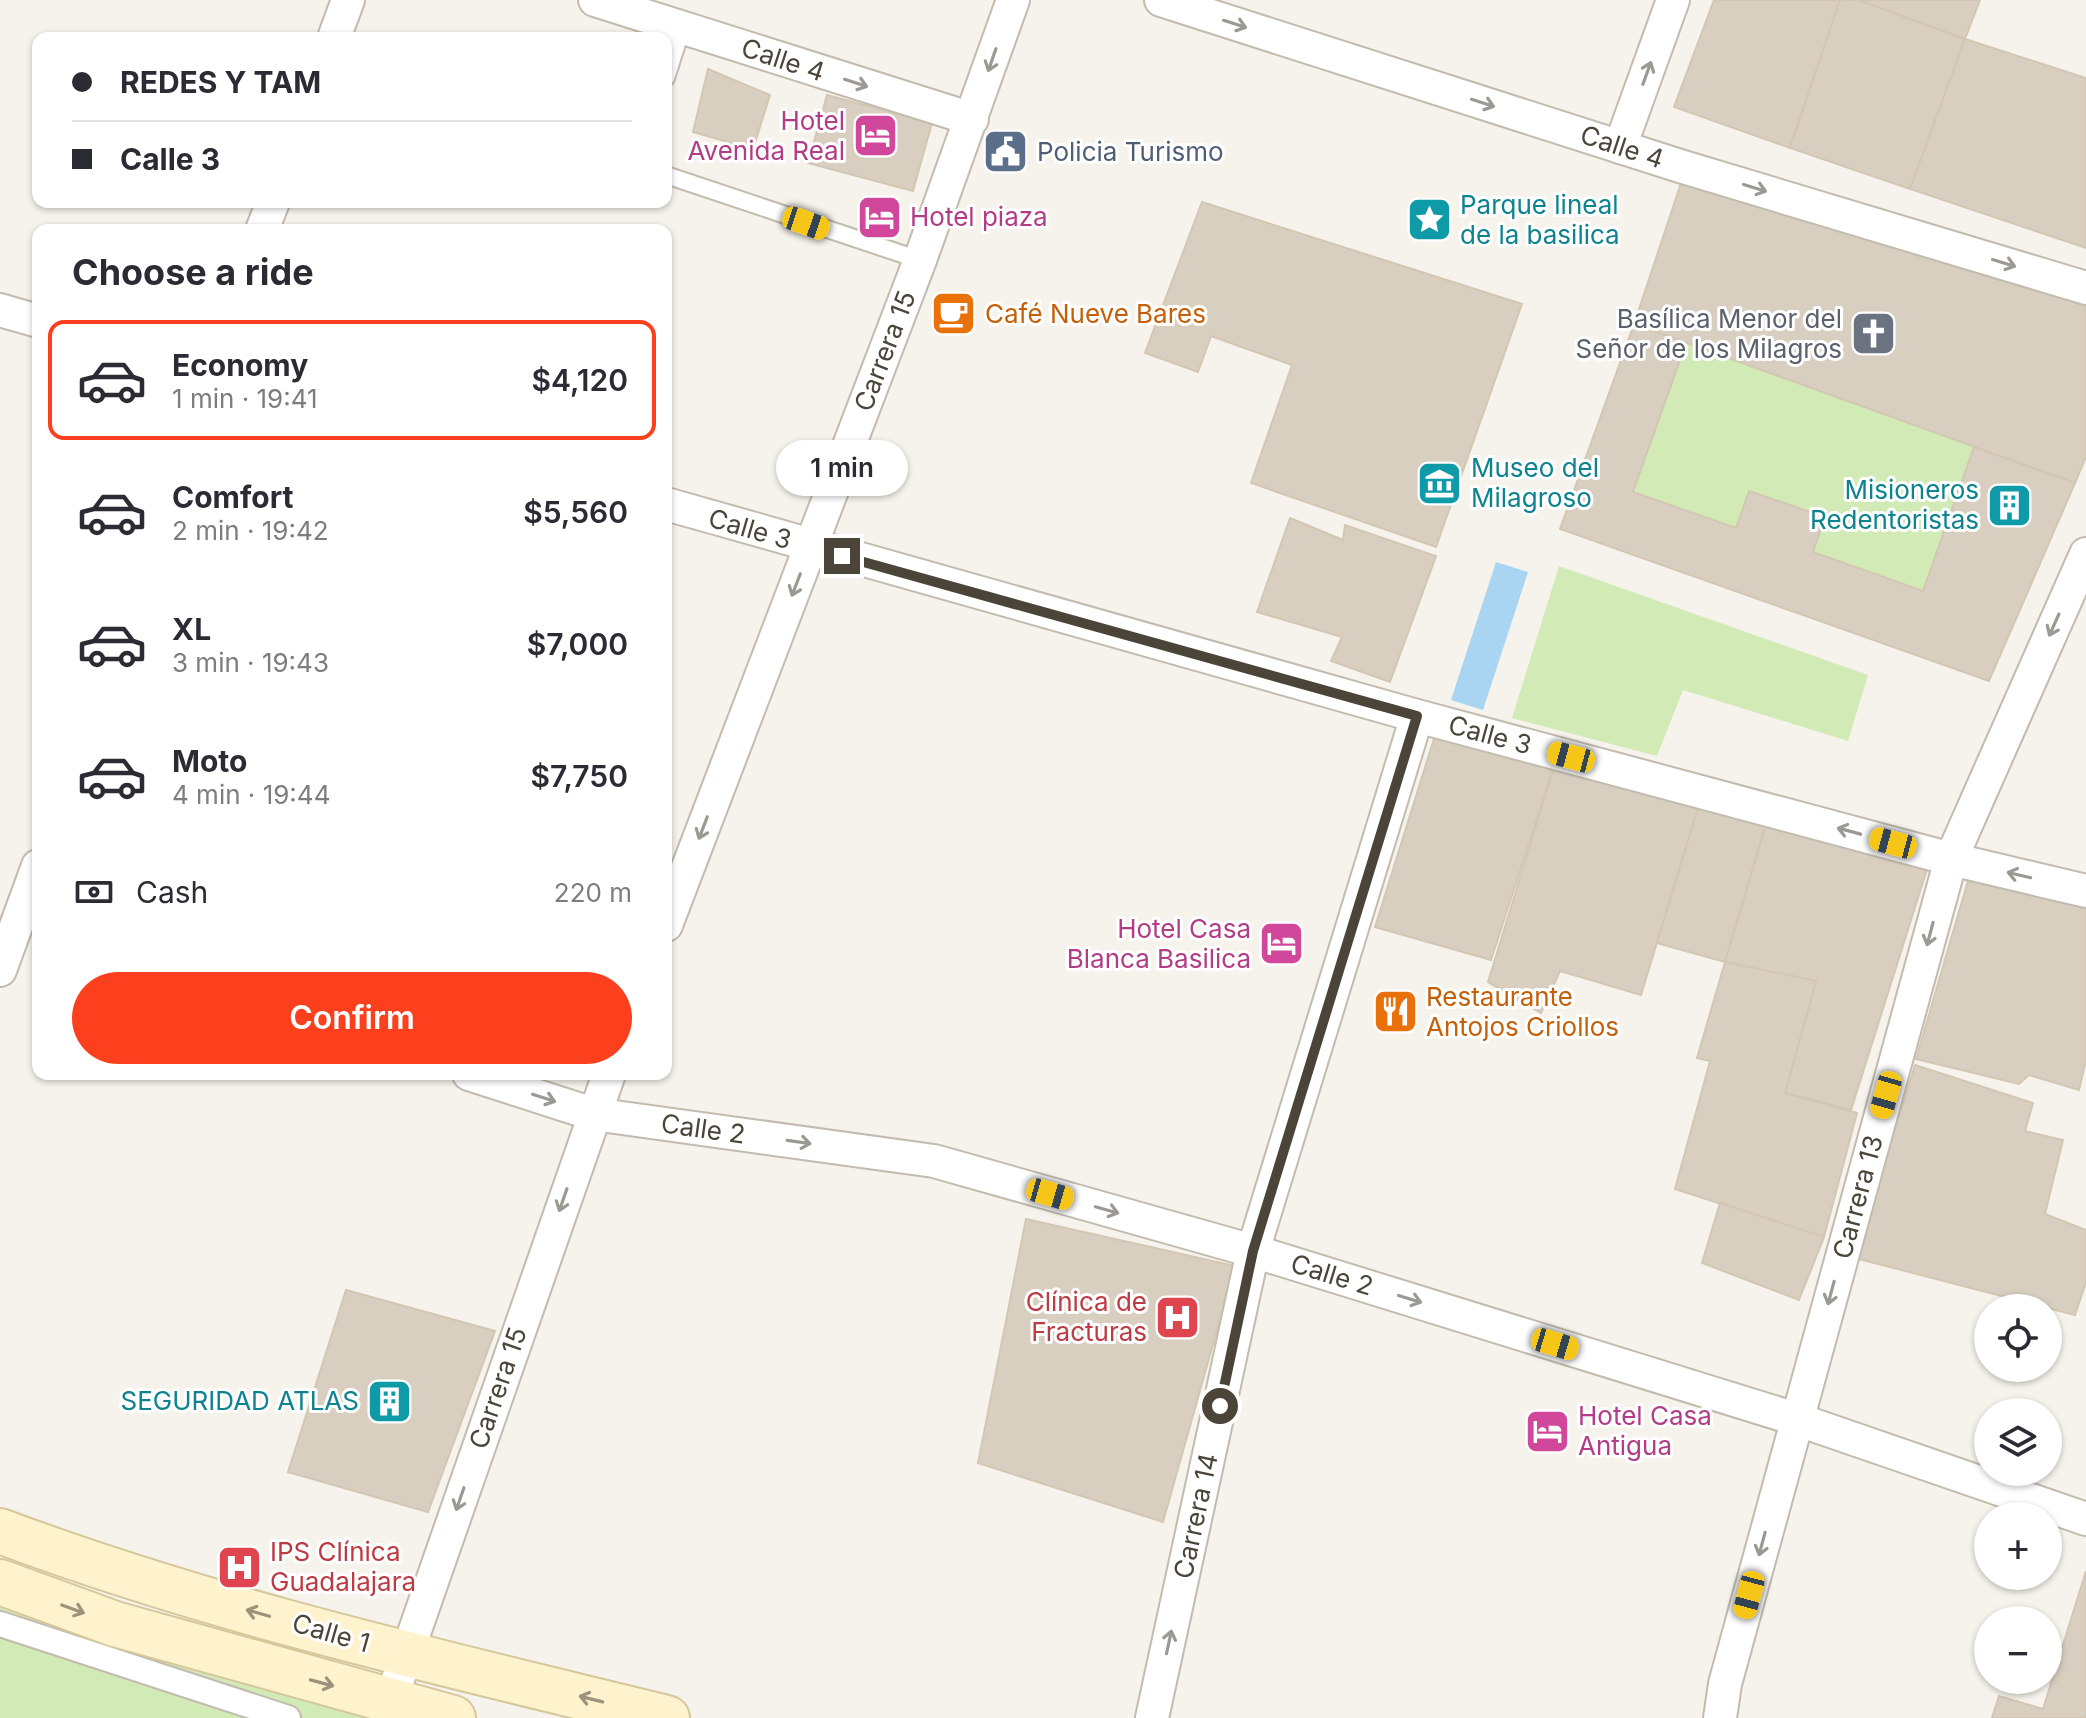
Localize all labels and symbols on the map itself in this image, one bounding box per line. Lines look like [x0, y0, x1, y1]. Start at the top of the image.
one-way arrow [1222, 17, 1247, 32]
street label: Calle 4 [738, 32, 829, 87]
one-way arrow [984, 47, 999, 72]
one-way arrow [1641, 62, 1655, 86]
one-way arrow [843, 76, 868, 91]
one-way arrow [1469, 96, 1495, 111]
place label: Hotel Avenida Real [687, 105, 845, 166]
hotel icon: Hotel Avenida Real [852, 112, 900, 160]
street label: Calle 4 [1577, 119, 1668, 174]
public building icon: Policia Turismo [982, 128, 1030, 176]
place label: Policia Turismo [1037, 136, 1224, 167]
one-way arrow [1741, 181, 1767, 196]
place label: Parque lineal de la basilica [1460, 189, 1620, 250]
hotel icon: Hotel piaza [855, 193, 903, 241]
place icon: Parque lineal de la basilica [1405, 196, 1453, 244]
place label: Hotel piaza [910, 201, 1048, 232]
car [779, 204, 833, 242]
one-way arrow [1990, 256, 2016, 271]
street label: Carrera 15 [847, 286, 922, 415]
cafe icon: Café Nueve Bares [930, 290, 978, 338]
place label: Café Nueve Bares [985, 298, 1206, 329]
place label: Basílica Menor del Señor de los Milagros [1576, 303, 1842, 364]
church icon: Basílica Menor del Señor de los Milagros [1849, 310, 1897, 358]
callout: 1 min [776, 440, 908, 496]
place label: Museo del Milagroso [1471, 452, 1599, 513]
museum icon: Museo del Milagroso [1416, 459, 1464, 507]
place label: Misioneros Redentoristas [1810, 474, 1979, 535]
building icon: Misioneros Redentoristas [1986, 481, 2034, 529]
street label: Calle 3 [705, 502, 795, 555]
route end [824, 538, 860, 574]
one-way arrow [788, 572, 802, 597]
one-way arrow [2046, 613, 2061, 637]
street label: Calle 3 [1445, 709, 1535, 760]
car [1545, 739, 1597, 775]
one-way arrow [695, 815, 709, 840]
one-way arrow [1836, 823, 1862, 838]
car [1867, 825, 1919, 861]
one-way arrow [2006, 867, 2032, 882]
place label: Hotel Casa Blanca Basilica [1067, 913, 1251, 974]
hotel icon: Hotel Casa Blanca Basilica [1258, 920, 1306, 968]
one-way arrow [1922, 921, 1937, 947]
place label: Restaurante Antojos Criollos [1426, 981, 1619, 1042]
restaurant icon: Restaurante Antojos Criollos [1371, 988, 1419, 1036]
car [1868, 1069, 1904, 1121]
one-way arrow [530, 1091, 556, 1106]
street label: Calle 2 [659, 1107, 747, 1150]
street label: Carrera 13 [1826, 1132, 1889, 1262]
one-way arrow [786, 1135, 811, 1150]
car [1024, 1176, 1076, 1212]
one-way arrow [555, 1187, 570, 1212]
one-way arrow [1094, 1203, 1120, 1218]
street label: Calle 2 [1287, 1247, 1377, 1302]
one-way arrow [1823, 1279, 1838, 1305]
place label: Clínica de Fracturas [1026, 1286, 1147, 1347]
one-way arrow [1397, 1292, 1423, 1307]
hospital icon: Clínica de Fracturas [1154, 1293, 1202, 1341]
street label: Carrera 15 [462, 1323, 533, 1453]
car [1529, 1326, 1581, 1362]
building icon: SEGURIDAD ATLAS [366, 1377, 414, 1425]
place label: SEGURIDAD ATLAS [121, 1385, 359, 1416]
route start [1202, 1388, 1238, 1424]
place label: Hotel Casa Antigua [1578, 1400, 1712, 1461]
hotel icon: Hotel Casa Antigua [1523, 1407, 1571, 1455]
street label: Carrera 14 [1167, 1450, 1224, 1581]
one-way arrow [451, 1486, 466, 1511]
one-way arrow [1754, 1530, 1769, 1556]
place label: IPS Clínica Guadalajara [270, 1536, 416, 1597]
hospital icon: IPS Clínica Guadalajara [215, 1543, 263, 1591]
car [1731, 1569, 1767, 1621]
one-way arrow [60, 1603, 85, 1617]
one-way arrow [246, 1604, 272, 1619]
street label: Calle 1 [289, 1607, 373, 1658]
one-way arrow [1162, 1629, 1177, 1655]
one-way arrow [309, 1677, 335, 1692]
one-way arrow [579, 1691, 605, 1706]

